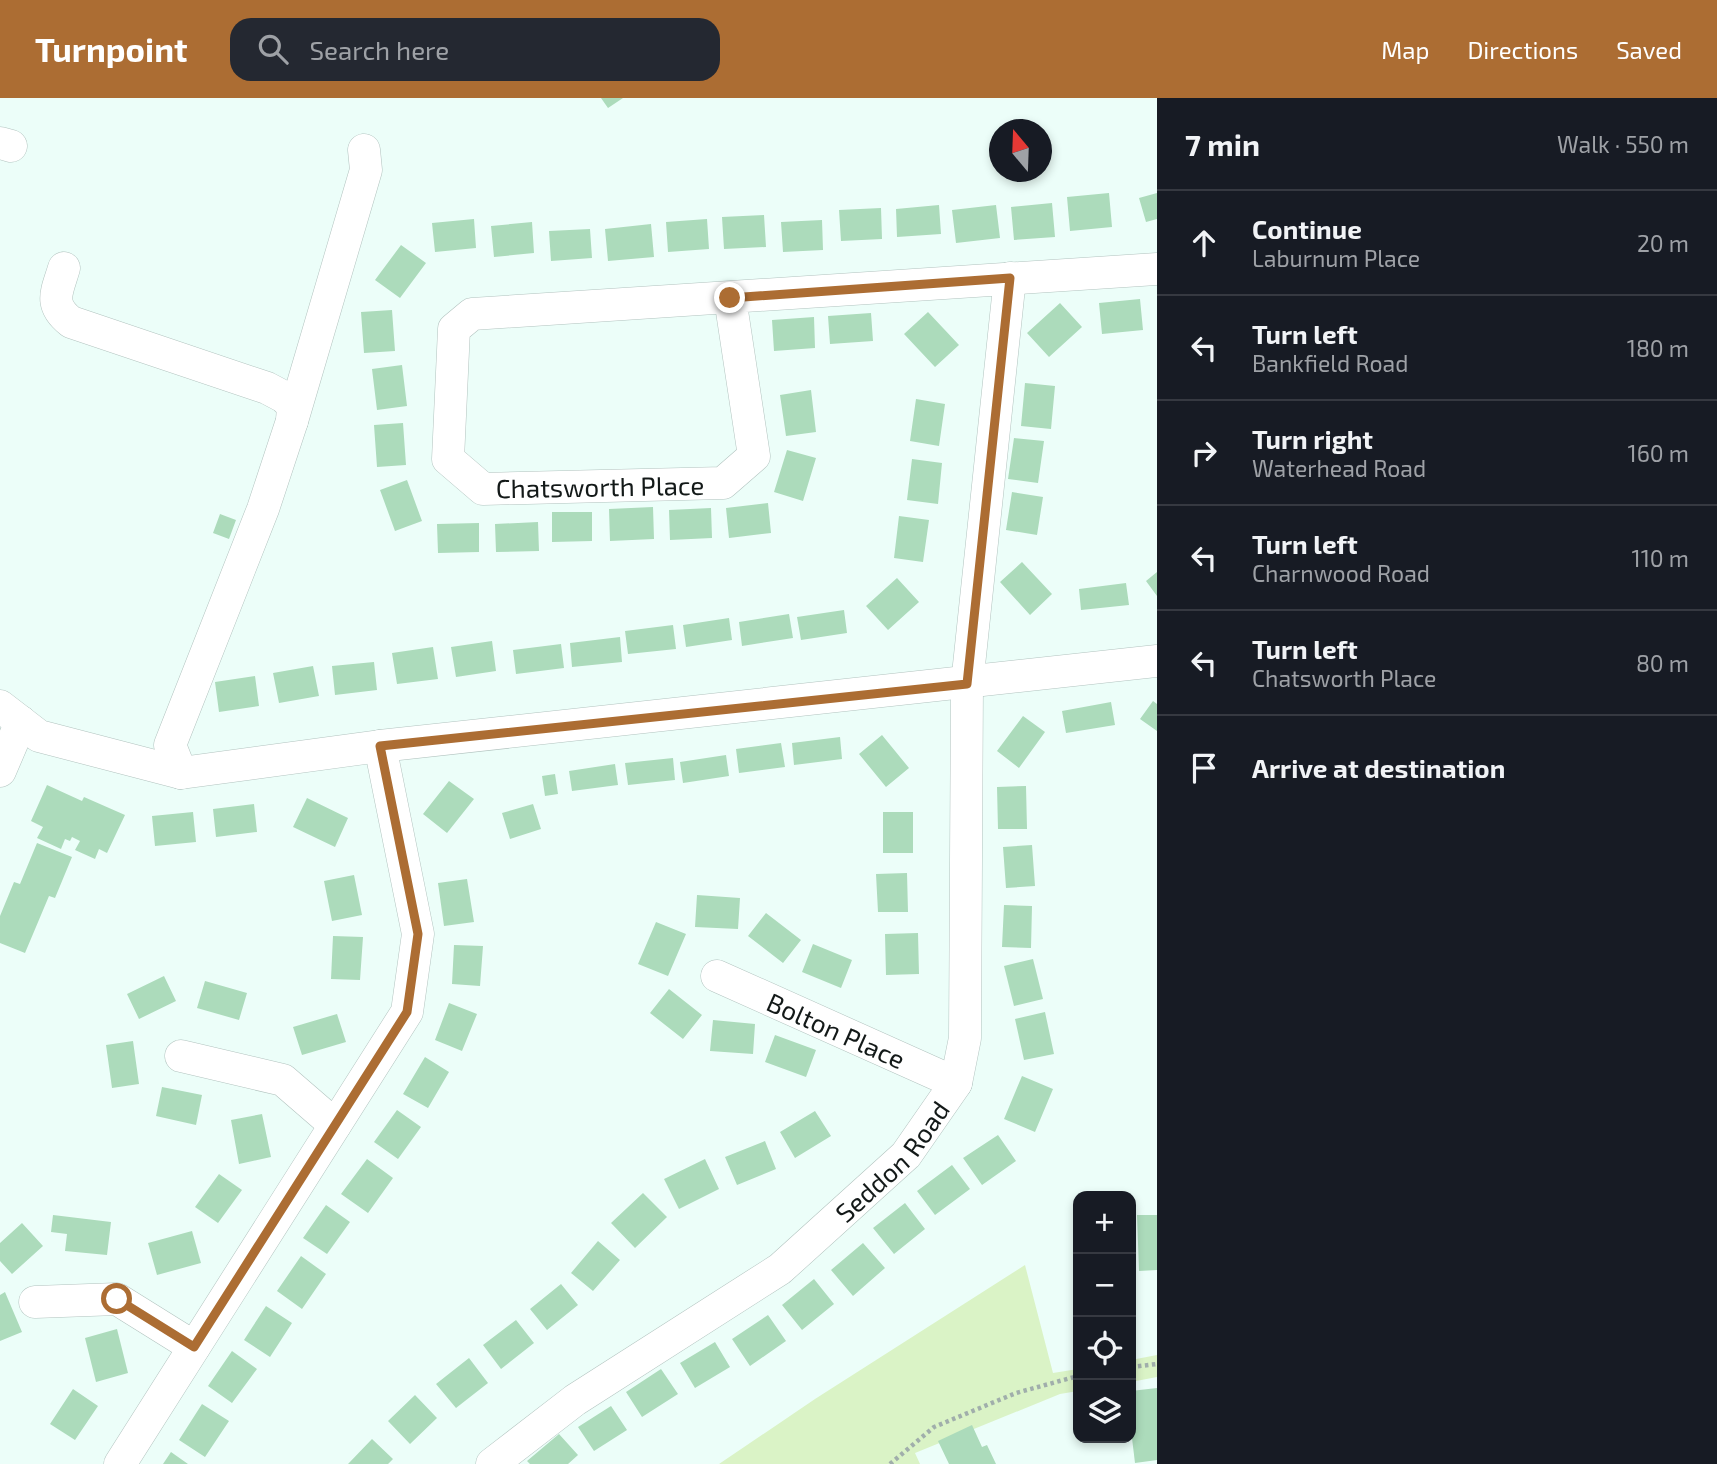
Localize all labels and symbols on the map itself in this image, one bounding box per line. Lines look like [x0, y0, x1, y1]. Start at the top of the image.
north arrow [989, 119, 1052, 182]
route end [714, 282, 745, 313]
street label: Chatsworth Place [496, 469, 704, 503]
street label: Bolton Place [763, 985, 910, 1074]
street label: Seddon Road [828, 1094, 955, 1228]
route start [101, 1283, 132, 1314]

